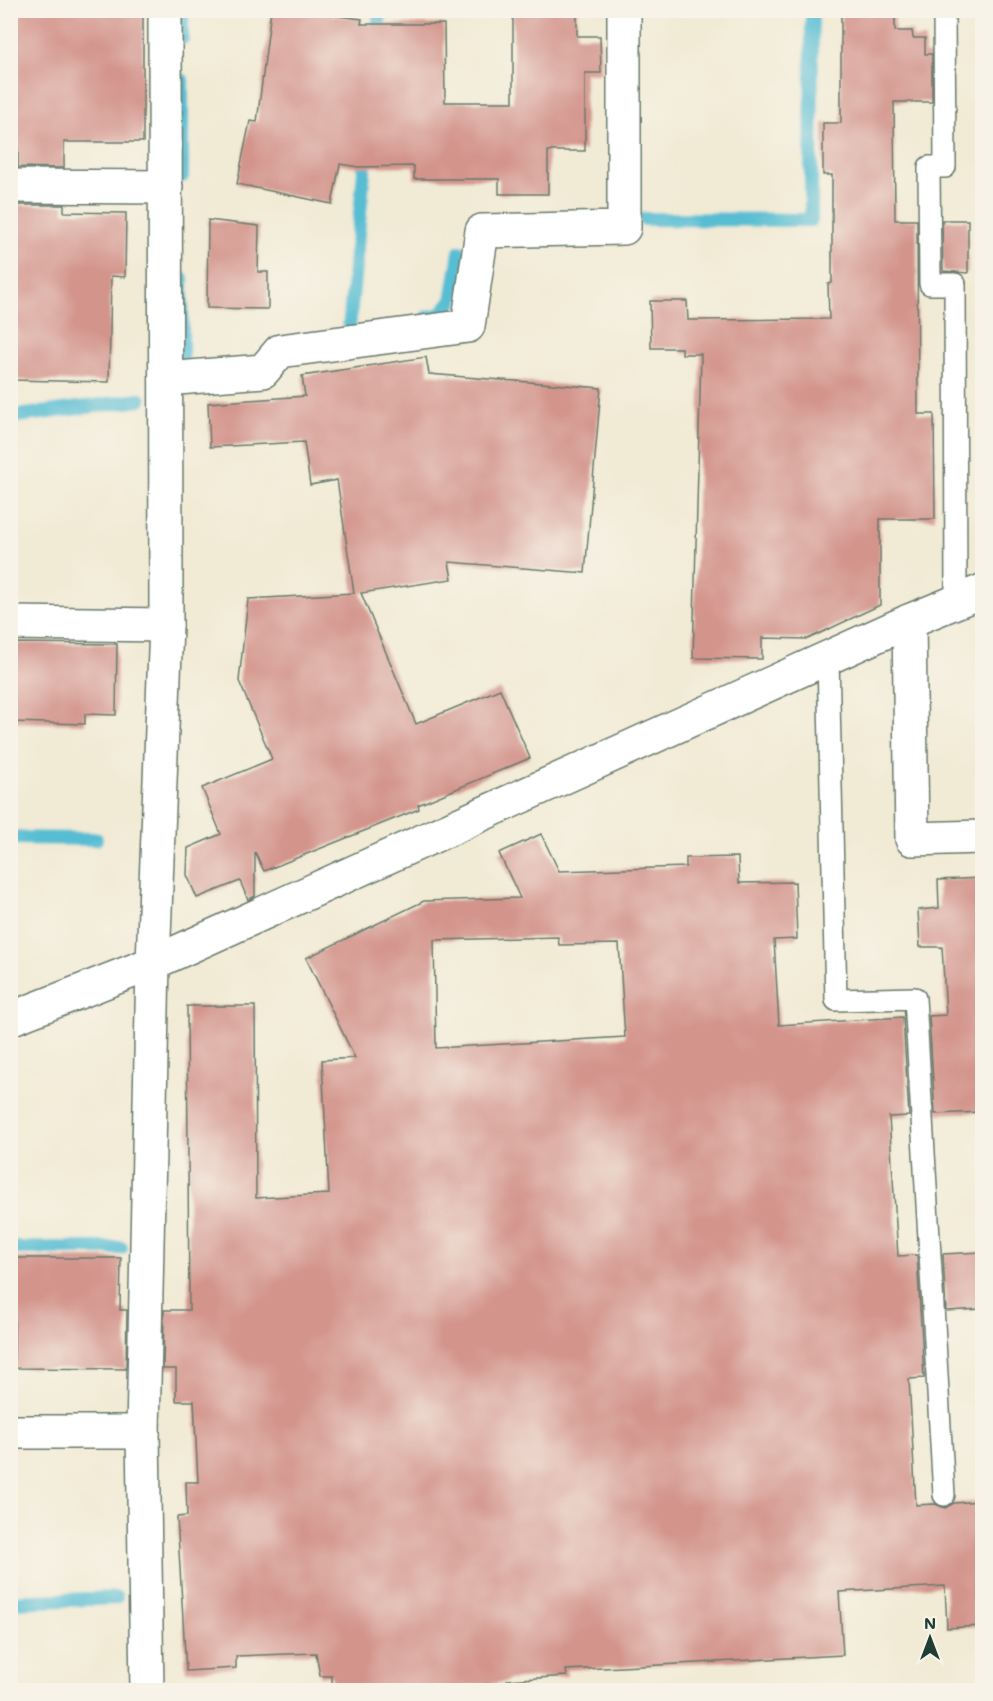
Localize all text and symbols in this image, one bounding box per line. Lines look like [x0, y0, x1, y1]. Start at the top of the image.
north arrow [900, 1608, 960, 1668]
text: N [924, 1612, 936, 1633]

